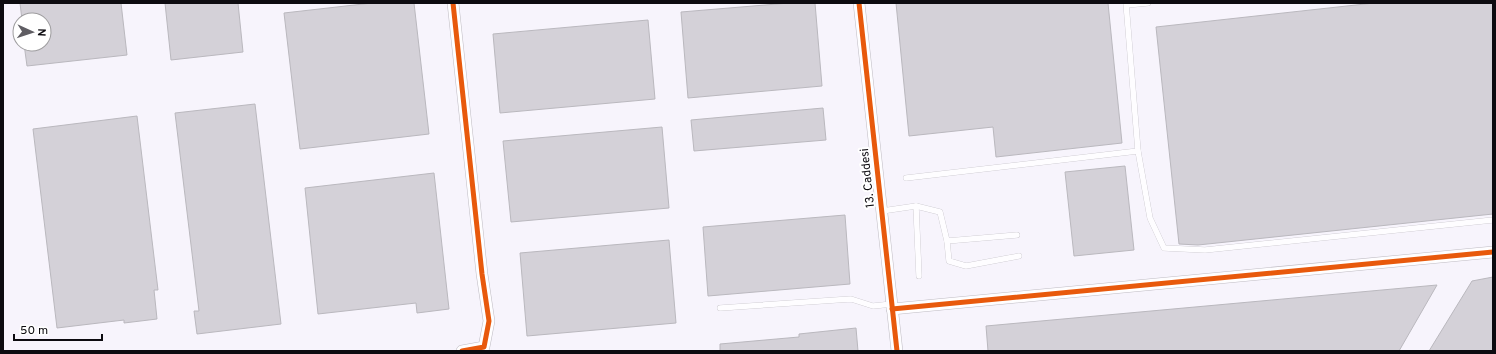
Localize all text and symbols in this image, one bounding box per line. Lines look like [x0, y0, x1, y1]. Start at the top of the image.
north arrow [12, 12, 52, 52]
text: N [34, 28, 48, 37]
street label: 13. Caddesi [857, 147, 879, 209]
scale bar [14, 316, 102, 342]
text: 50 m [20, 323, 48, 339]

